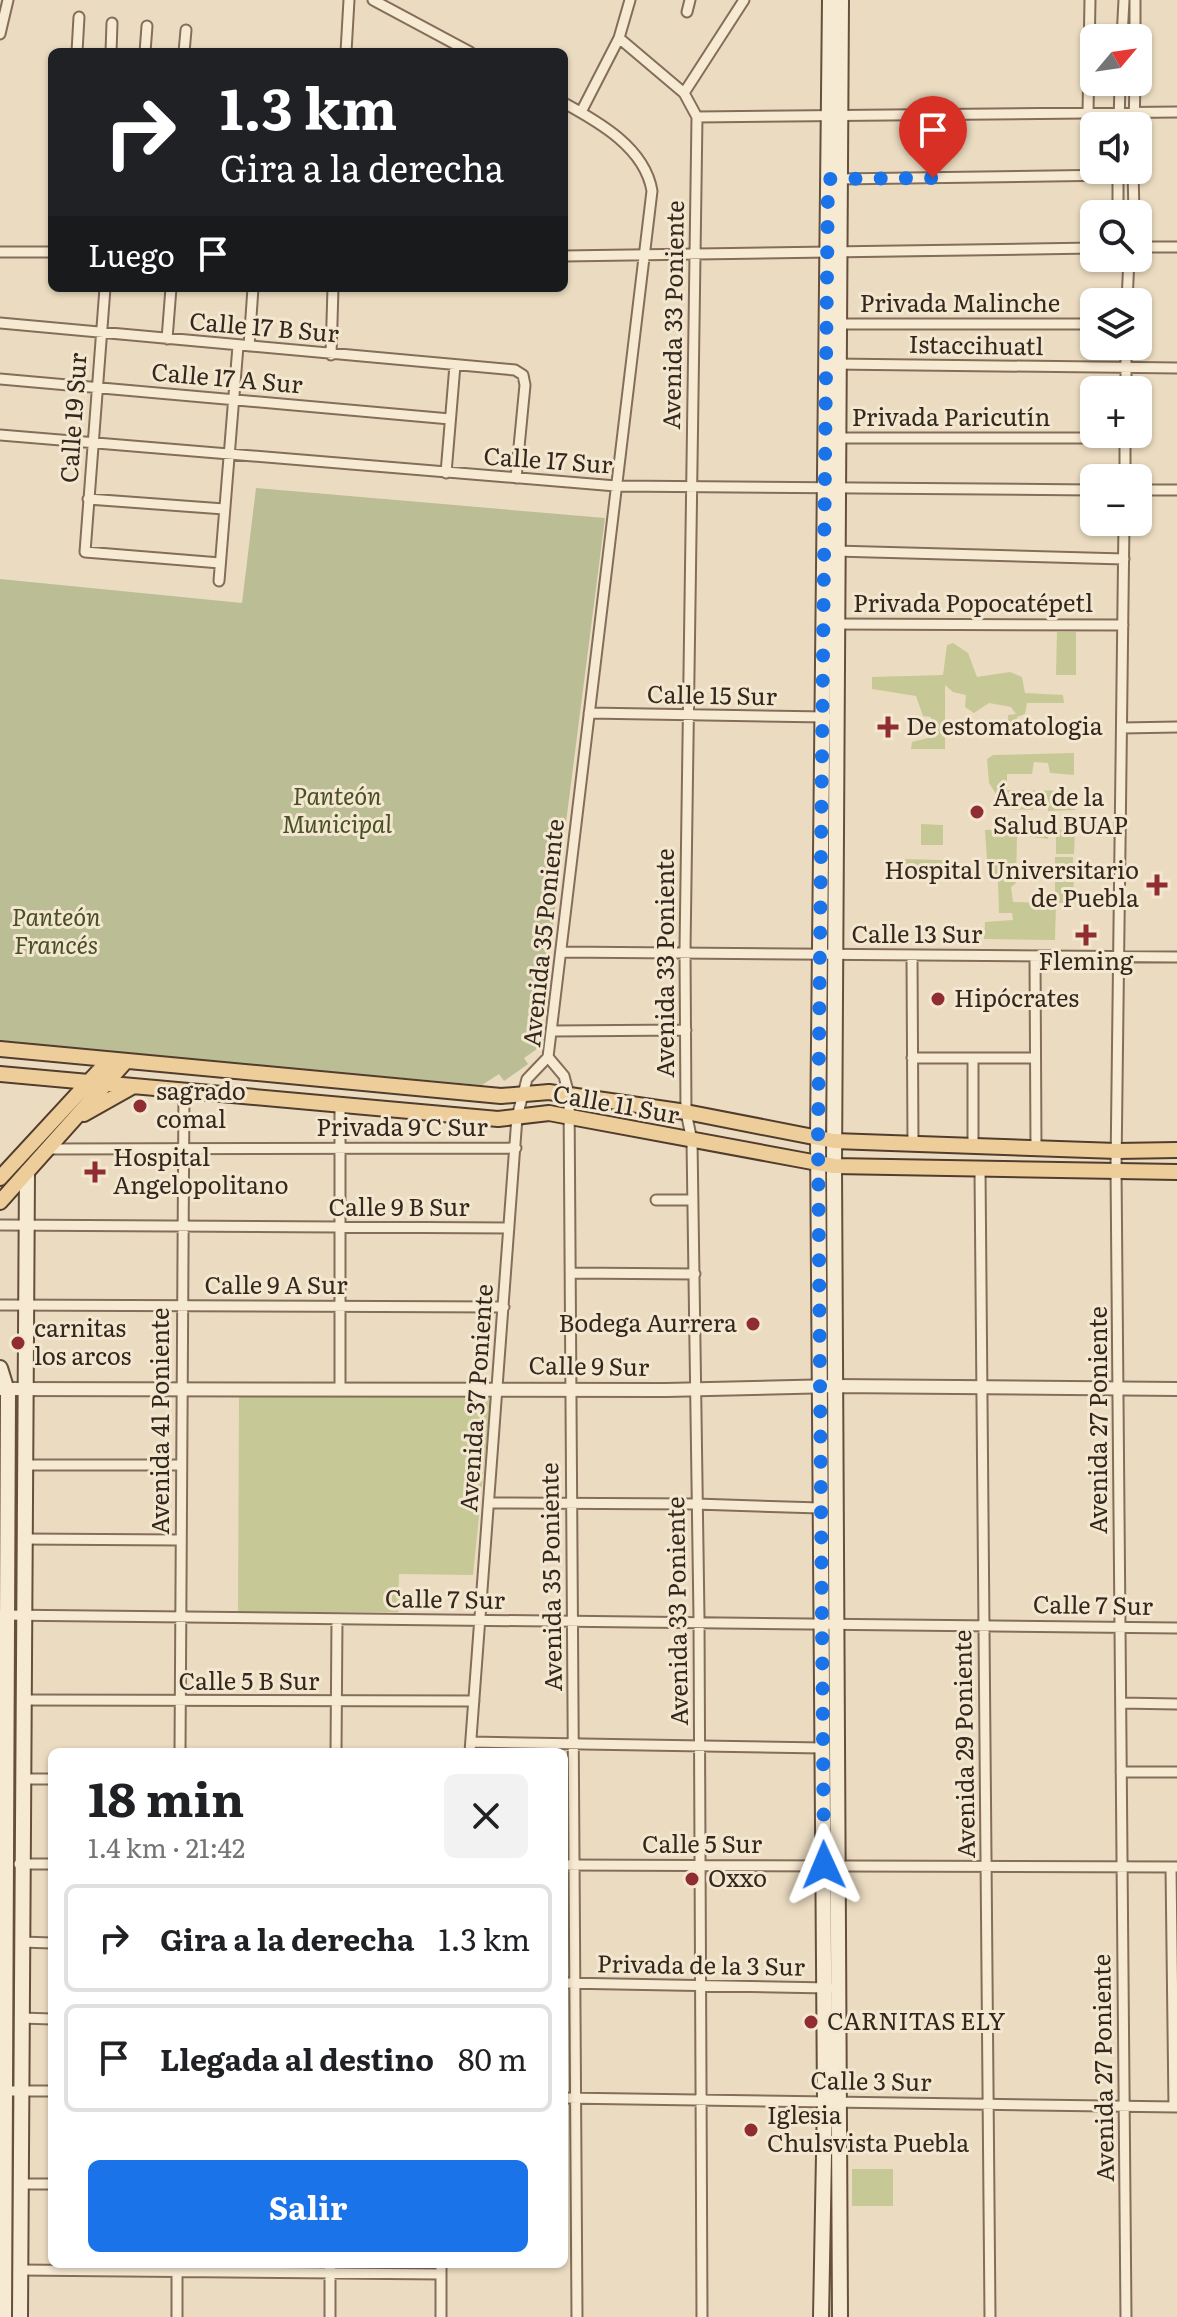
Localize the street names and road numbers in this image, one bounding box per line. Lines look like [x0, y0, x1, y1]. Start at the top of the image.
street label: Avenida 33 Poniente [652, 200, 691, 430]
street label: Privada Malinche [860, 284, 1060, 319]
street label: Calle 17 B Sur [188, 302, 341, 350]
street label: Istaccihuatl [908, 325, 1044, 362]
street label: Calle 19 Sur [50, 351, 94, 484]
street label: Calle 17 A Sur [150, 352, 305, 401]
street label: Privada Paricutín [852, 398, 1050, 433]
street label: Calle 17 Sur [482, 437, 615, 481]
street label: Privada Popocatépetl [853, 584, 1093, 619]
street label: Calle 15 Sur [647, 675, 778, 712]
street label: Avenida 35 Poniente [512, 817, 571, 1048]
street label: Avenida 33 Poniente [646, 848, 681, 1078]
street label: Calle 13 Sur [852, 915, 983, 950]
street label: Calle 11 Sur [551, 1074, 683, 1131]
street label: Privada 9 C Sur [316, 1108, 489, 1143]
street label: Calle 9 B Sur [328, 1188, 470, 1223]
street label: Calle 9 A Sur [204, 1266, 348, 1301]
street label: Avenida 37 Poniente [449, 1283, 500, 1513]
street label: Avenida 27 Poniente [1079, 1306, 1114, 1534]
street label: Avenida 41 Poniente [141, 1308, 176, 1534]
street label: Calle 9 Sur [528, 1346, 650, 1383]
street label: Avenida 35 Poniente [530, 1462, 569, 1692]
street label: Avenida 33 Poniente [656, 1496, 695, 1726]
street label: Calle 7 Sur [385, 1579, 506, 1616]
street label: Calle 7 Sur [1033, 1585, 1154, 1622]
street label: Avenida 29 Poniente [943, 1629, 982, 1859]
street label: Calle 5 B Sur [179, 1662, 320, 1697]
street label: Calle 5 Sur [642, 1825, 763, 1860]
street label: Privada de la 3 Sur [597, 1944, 806, 1983]
street label: Avenida 27 Poniente [1082, 1954, 1121, 2182]
street label: Calle 3 Sur [810, 2061, 933, 2098]

